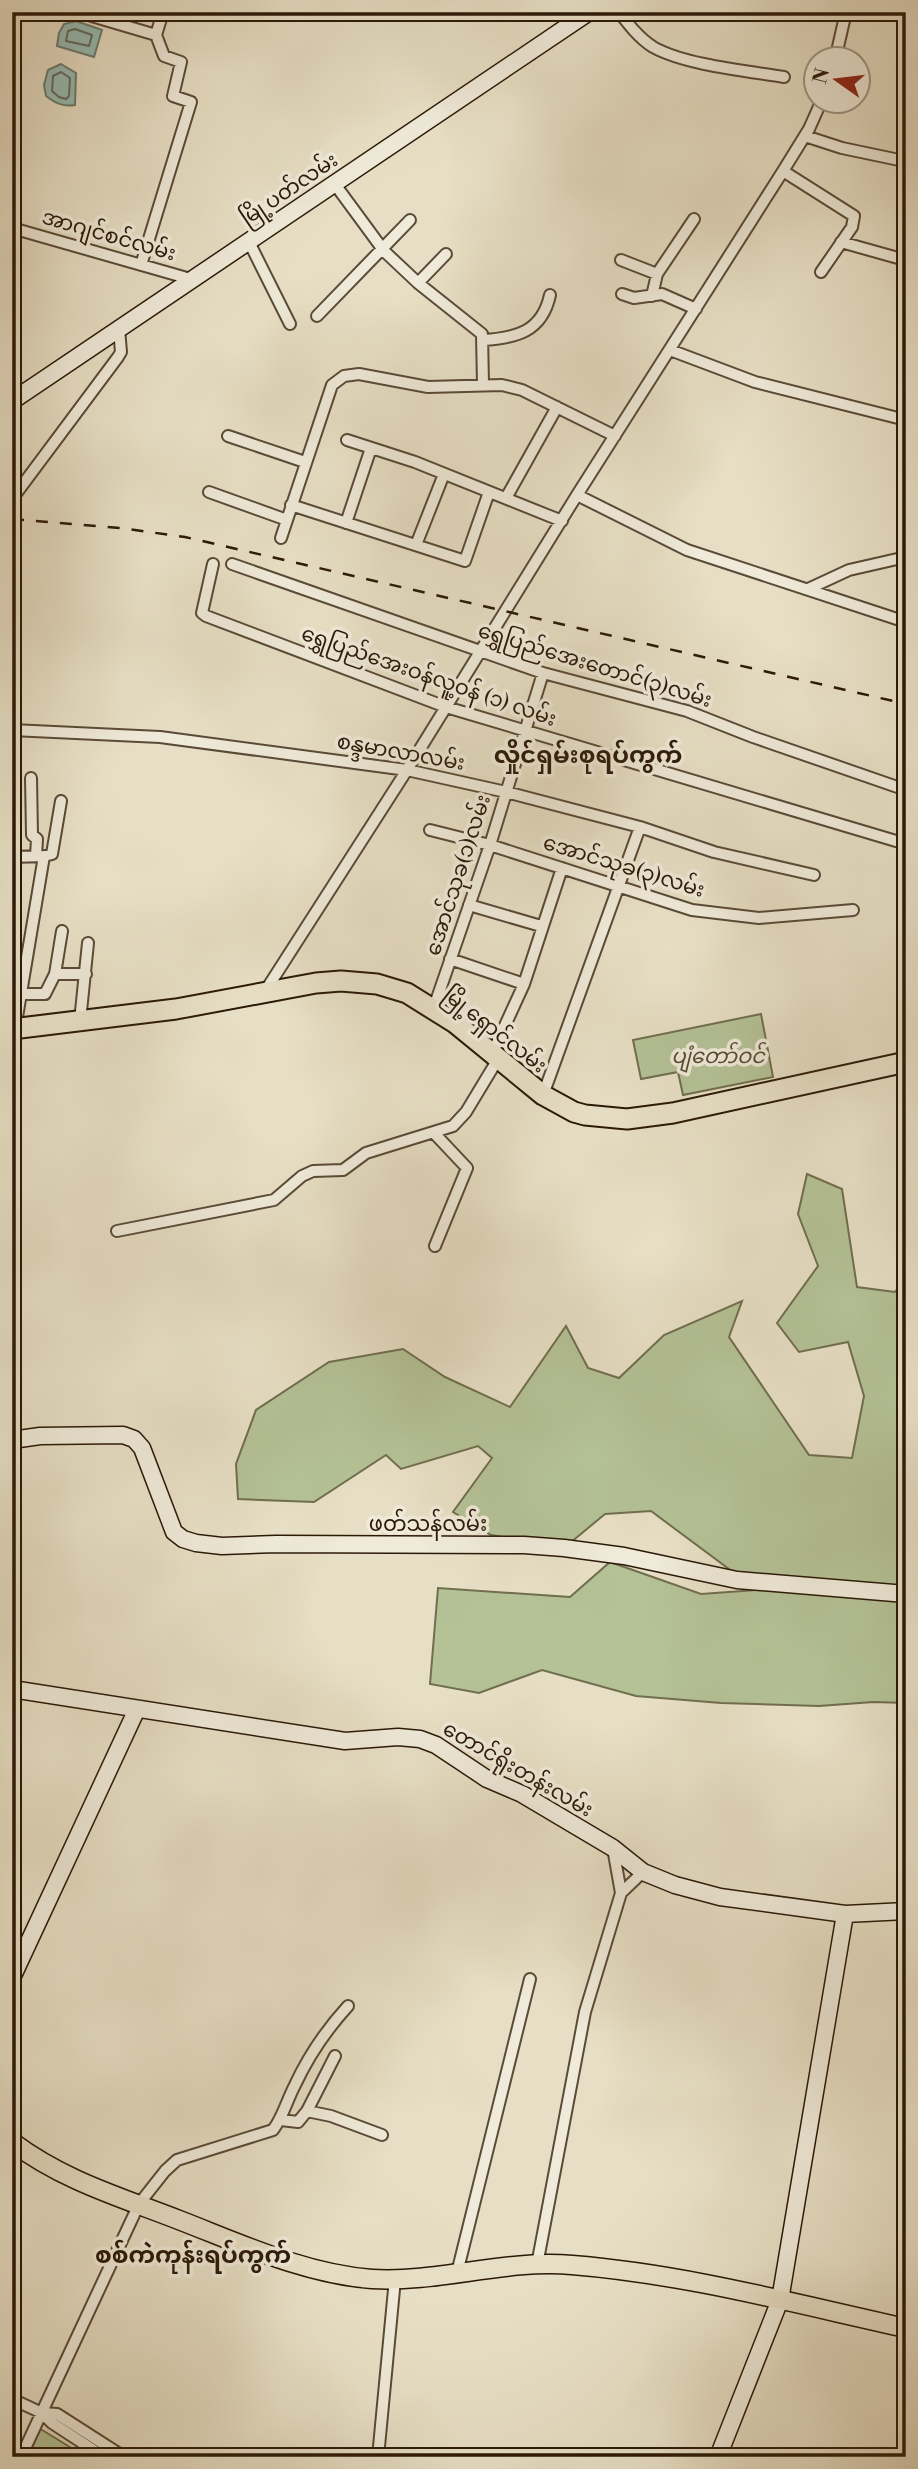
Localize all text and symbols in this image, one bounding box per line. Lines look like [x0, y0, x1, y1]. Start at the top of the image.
north arrow [802, 46, 872, 116]
text: N [808, 66, 835, 86]
street label: မြို့ပတ်လမ်း [234, 144, 345, 234]
street label: အာဂျင်စင်လမ်း [38, 201, 180, 271]
street label: ရွှေပြည်အေးတောင်(၃)လမ်း [474, 614, 716, 717]
street label: ရွှေပြည်အေးဝန်လူ့ဝန် (၁) လမ်း [297, 617, 561, 736]
street label: စန္ဒမာလာလမ်း [334, 725, 468, 780]
district label: လှိုင်ရှမ်းစုရပ်ကွက် [494, 739, 682, 774]
street label: အောင်သုခ(၁)လမ်း [417, 790, 500, 960]
street label: အောင်သုခ(၃)လမ်း [539, 826, 709, 907]
street label: မြို့ရှောင်လမ်း [436, 979, 554, 1082]
park label: ပျံတော်ဝင် [671, 1041, 767, 1073]
street label: ဖတ်သန်လမ်း [369, 1508, 487, 1541]
street label: တောင်ရိုးတန်းလမ်း [436, 1713, 599, 1826]
district label: စစ်ကဲကုန်းရပ်ကွက် [95, 2239, 291, 2274]

